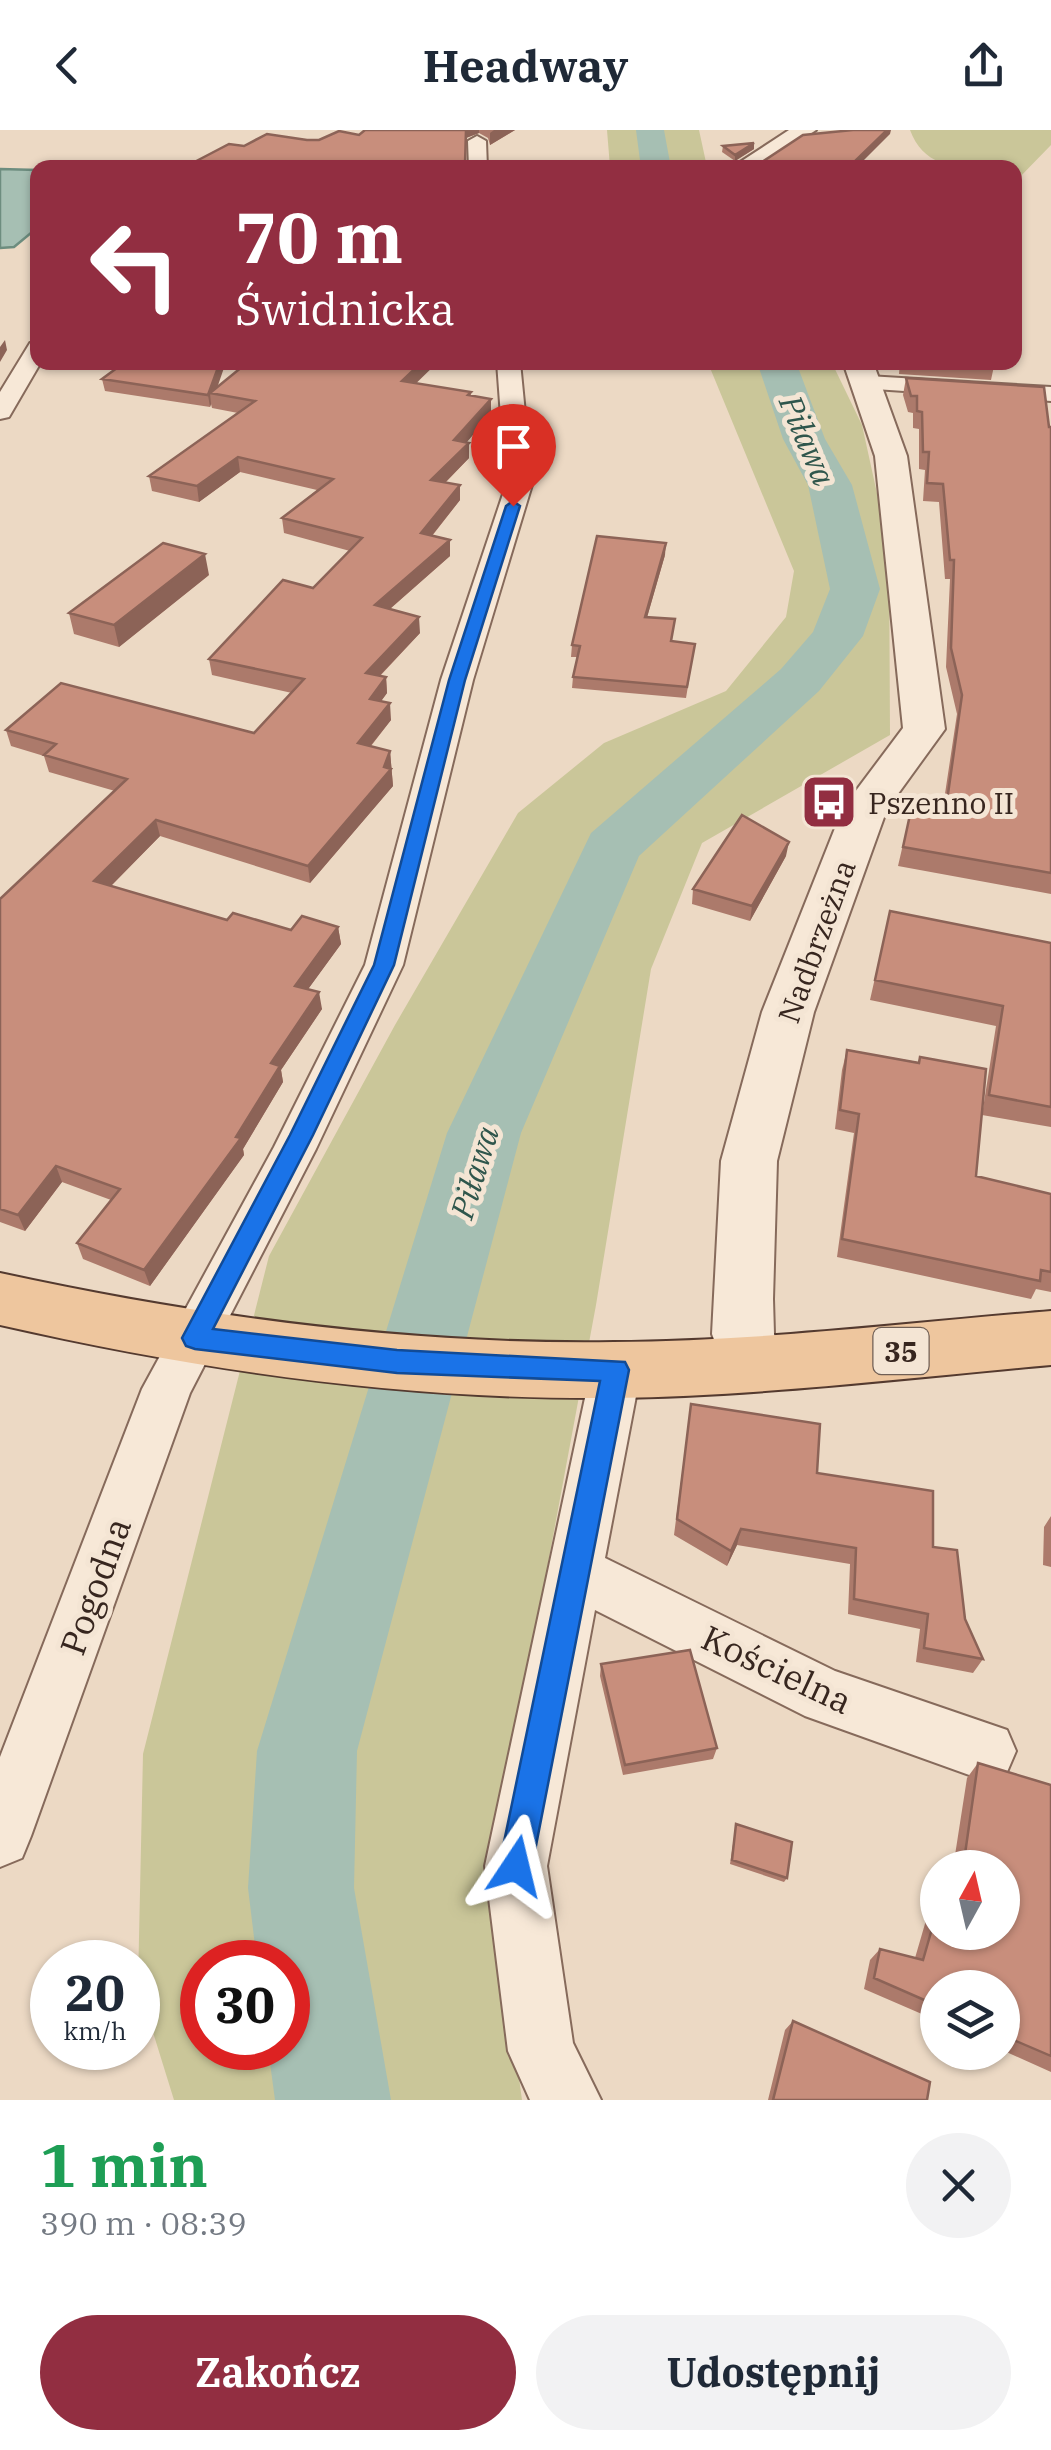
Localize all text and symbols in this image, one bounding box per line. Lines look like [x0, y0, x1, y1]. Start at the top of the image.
text: Headway [423, 36, 628, 94]
icon: back [40, 38, 95, 93]
icon: share [956, 38, 1011, 93]
text: 70 m [235, 191, 403, 282]
icon: left [70, 200, 200, 330]
text: Świdnicka [235, 279, 455, 337]
water label: Piława [770, 387, 846, 492]
pin [471, 404, 556, 507]
icon: arrive [486, 419, 541, 474]
bus stop icon: Pszenno II [799, 772, 859, 832]
place label: Pszenno II [868, 783, 1014, 822]
street label: Nadbrzeżna [768, 854, 864, 1028]
water label: Piława [440, 1120, 508, 1224]
road number: 35 [874, 1328, 928, 1374]
street label: Pogodna [49, 1511, 141, 1661]
street label: Kościelna [695, 1614, 859, 1724]
position arrow [464, 1814, 568, 1918]
north arrow [920, 1850, 1020, 1950]
map controls [920, 1850, 1020, 2070]
speed limit sign: 30 [180, 1940, 310, 2070]
text: 20 [65, 1960, 125, 2025]
button: layers [920, 1970, 1020, 2070]
text: km/h [63, 2014, 127, 2047]
text: 1 min [40, 2125, 208, 2204]
button: close [906, 2133, 1011, 2238]
text: 390 m · 08:39 [40, 2202, 247, 2244]
button: Zakończ [40, 2315, 516, 2430]
button: Udostępnij [536, 2315, 1011, 2430]

